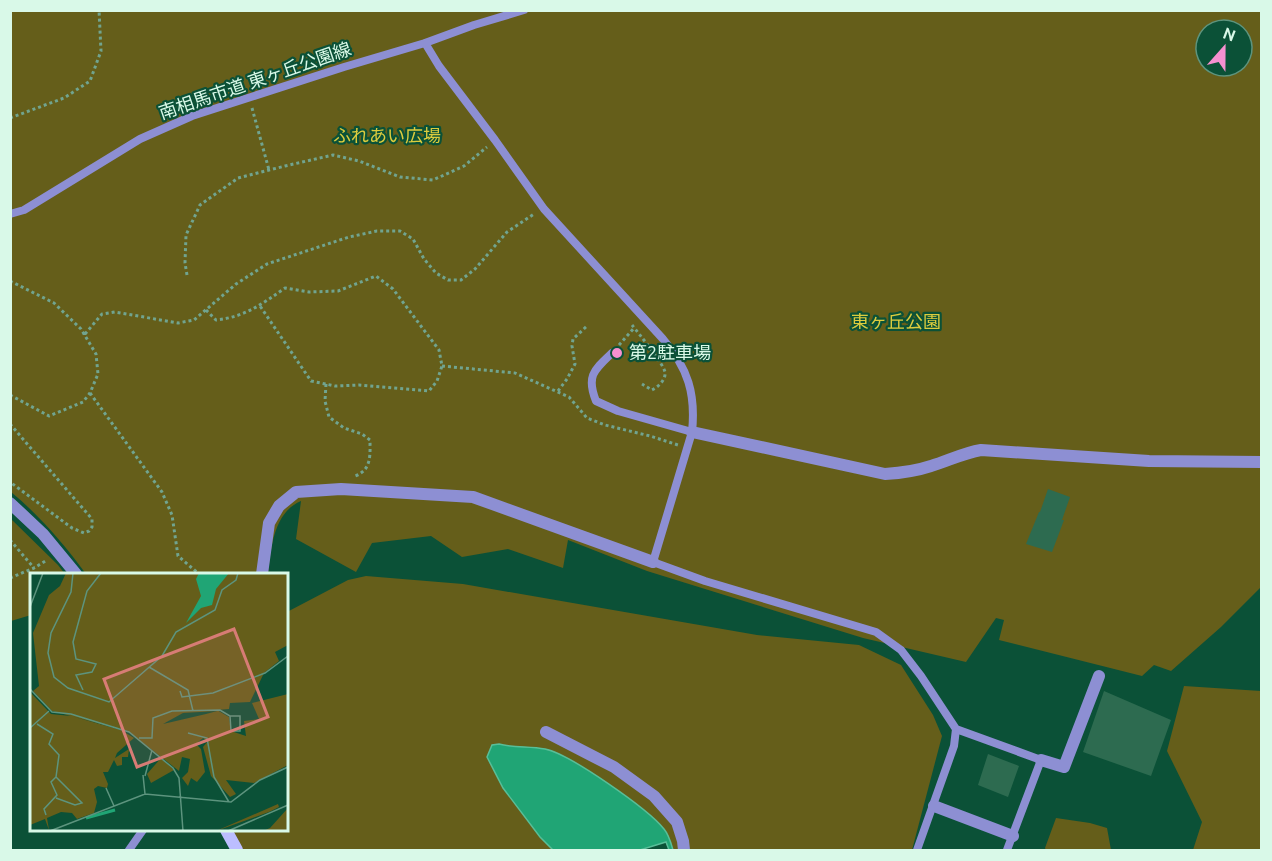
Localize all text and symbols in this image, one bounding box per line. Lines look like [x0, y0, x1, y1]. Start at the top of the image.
north arrow [1194, 18, 1254, 78]
text: N [1221, 23, 1238, 45]
street label: 南相馬市道 東ヶ丘公園線 [156, 38, 353, 122]
park label: ふれあい広場 [333, 125, 441, 145]
park label: 東ヶ丘公園 [851, 311, 941, 331]
place label: 第2駐車場 [629, 342, 711, 362]
marker: 第2駐車場 [610, 346, 624, 360]
inset map [30, 573, 288, 831]

